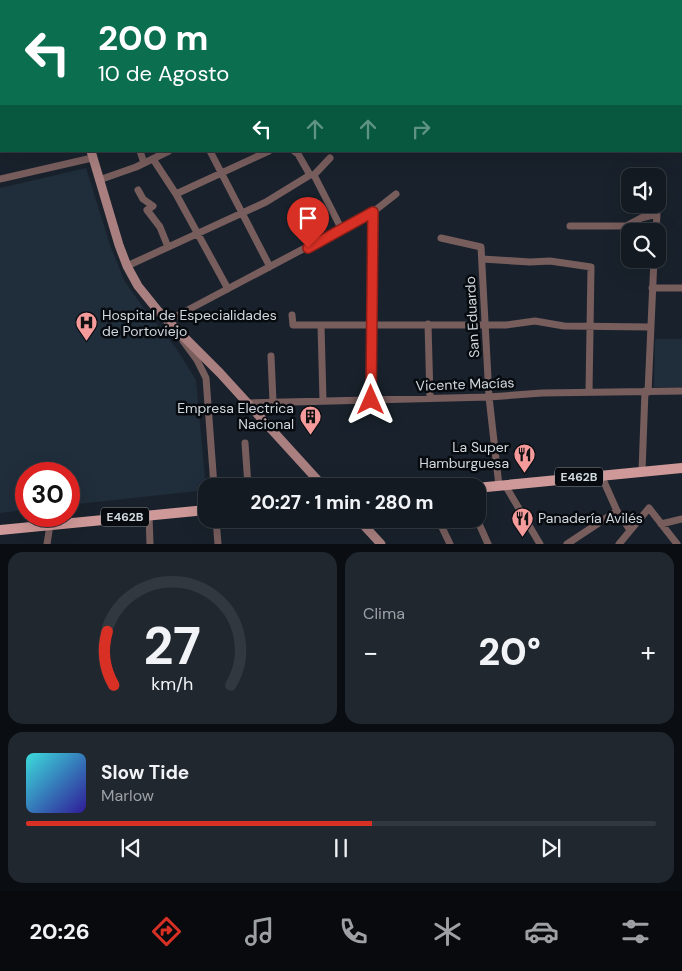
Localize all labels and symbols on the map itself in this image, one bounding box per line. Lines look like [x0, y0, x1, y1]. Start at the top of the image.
pin [287, 197, 329, 248]
street label: San Eduardo [461, 276, 483, 358]
place label: Hospital de Especialidades de Portoviejo [102, 306, 277, 340]
hospital icon: Hospital de Especialidades de Portoviejo [74, 311, 98, 342]
position arrow [344, 373, 396, 425]
street label: Vicente Macías [415, 373, 515, 395]
place label: Empresa Electrica Nacional [177, 399, 294, 433]
building icon: Empresa Electrica Nacional [298, 404, 322, 435]
place label: La Super Hamburguesa [419, 438, 509, 472]
restaurant icon: La Super Hamburguesa [513, 443, 537, 474]
speed limit sign: 30 [15, 462, 80, 527]
road number: E462B [555, 468, 603, 487]
restaurant icon: Panadería Avilés [510, 506, 534, 537]
road number: E462B [101, 508, 149, 526]
place label: Panadería Avilés [538, 509, 643, 527]

